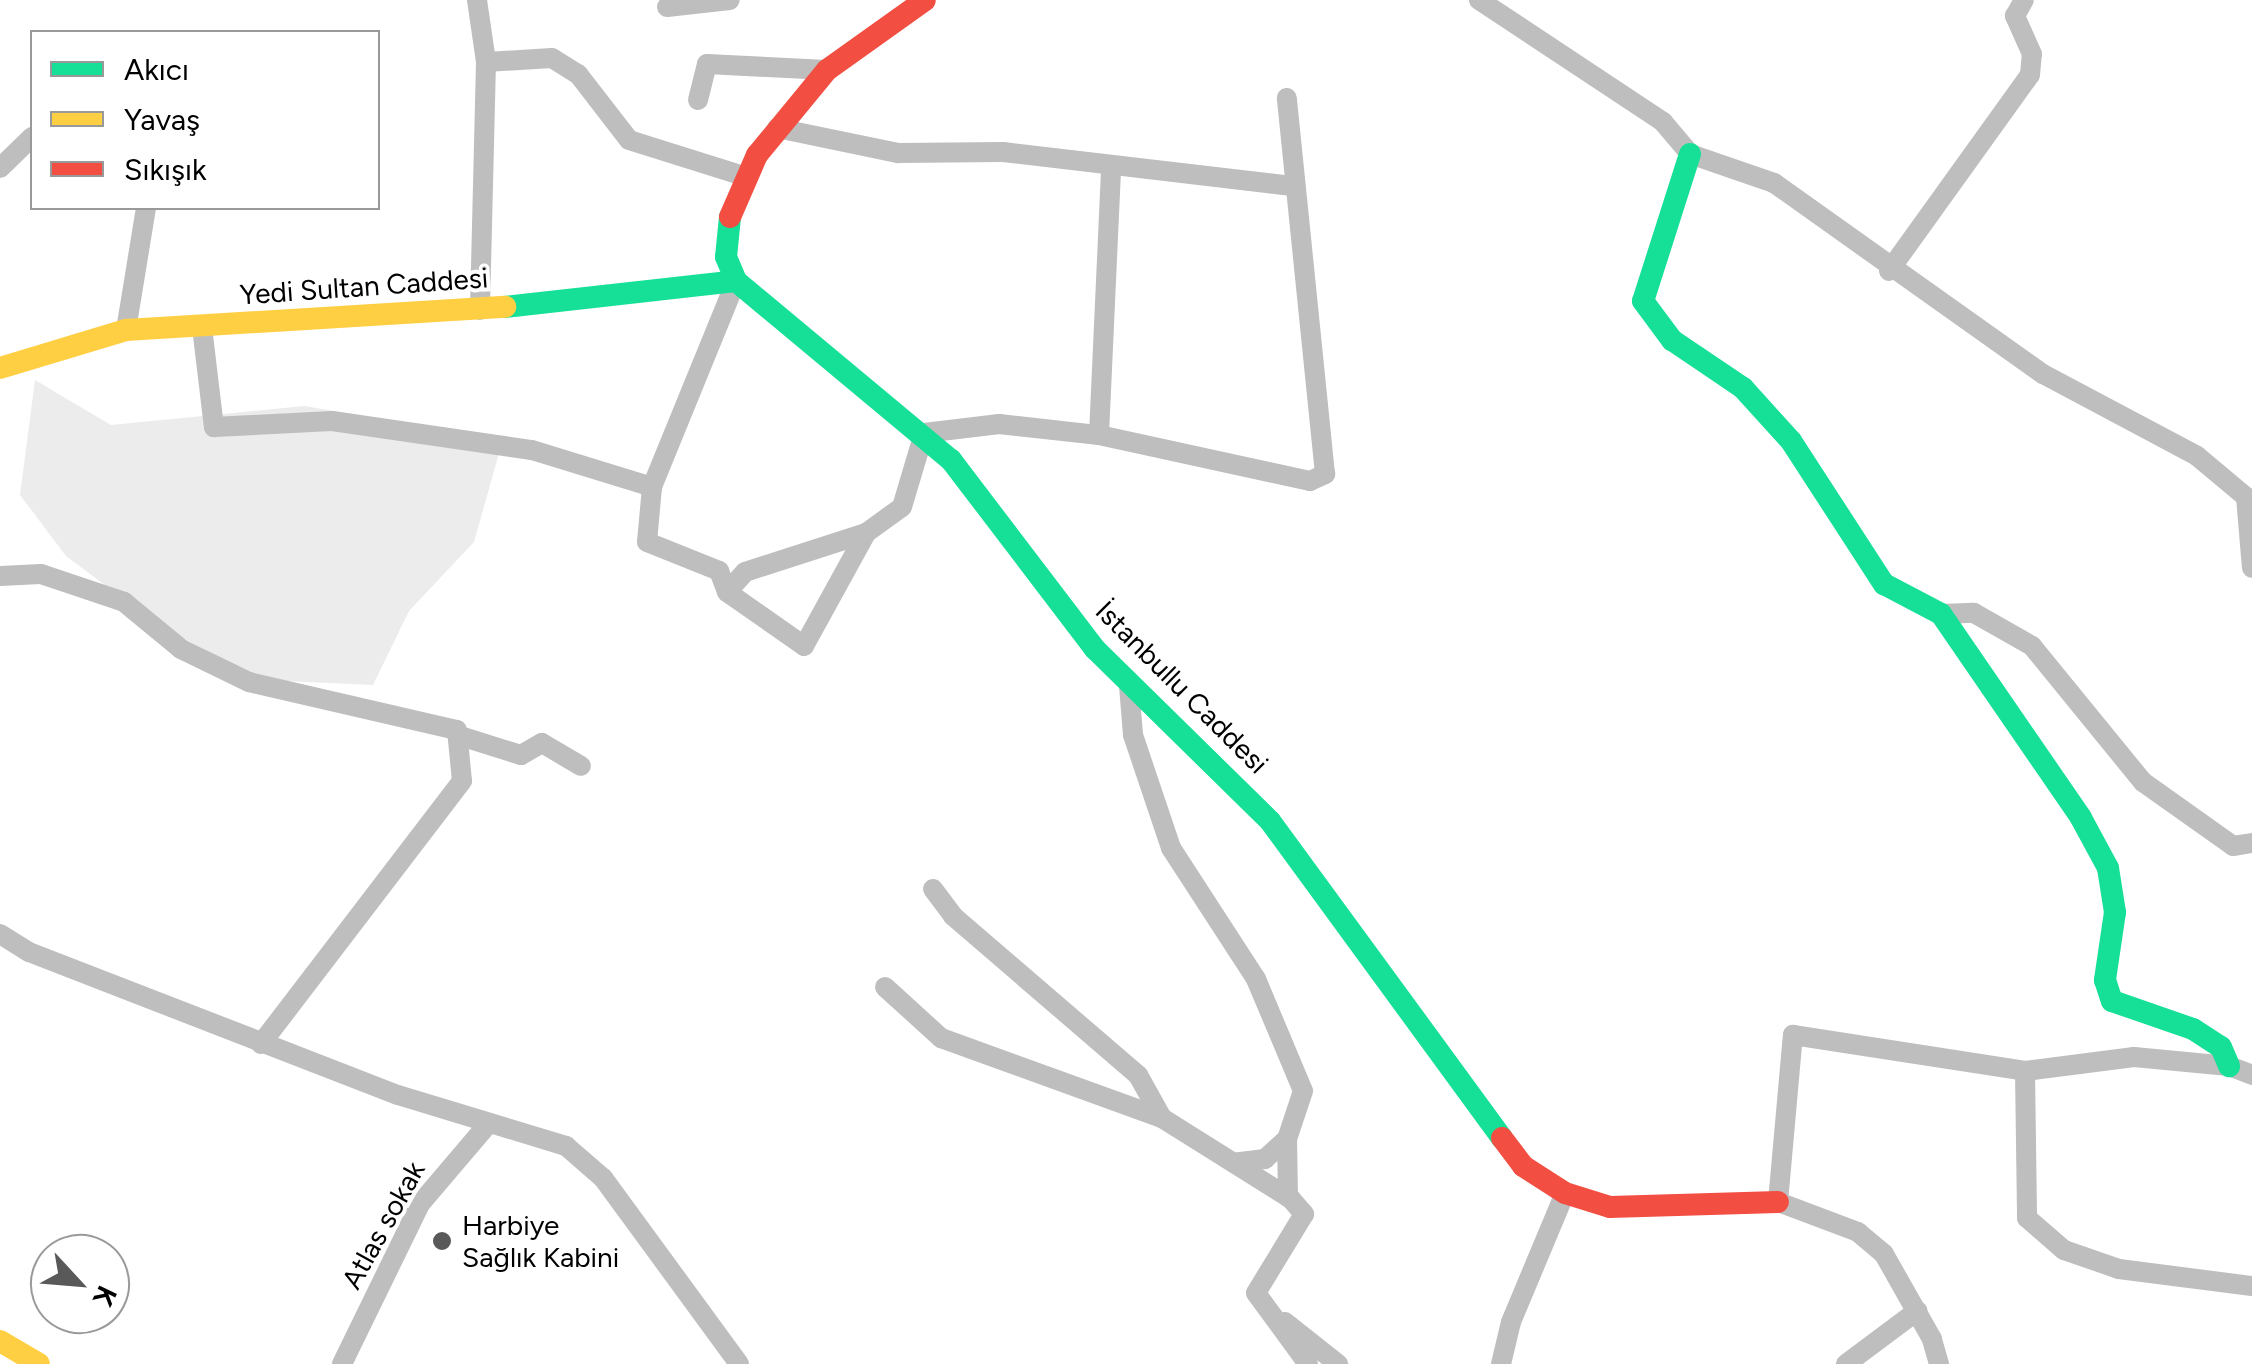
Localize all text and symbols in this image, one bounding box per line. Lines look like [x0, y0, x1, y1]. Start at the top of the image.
legend [30, 30, 380, 210]
text: Akıcı [124, 51, 189, 88]
text: Yavaş [124, 101, 200, 138]
text: Sıkışık [124, 151, 207, 188]
street label: Yedi Sultan Caddesi [239, 261, 489, 311]
street label: İstanbullu Caddesi [1089, 594, 1275, 780]
street label: Atlas sokak [334, 1155, 432, 1295]
place label: Harbiye Sağlık Kabini [462, 1208, 619, 1274]
marker: Harbiye Sağlık Kabini [431, 1230, 453, 1252]
north arrow [30, 1234, 130, 1334]
text: K [86, 1280, 125, 1312]

